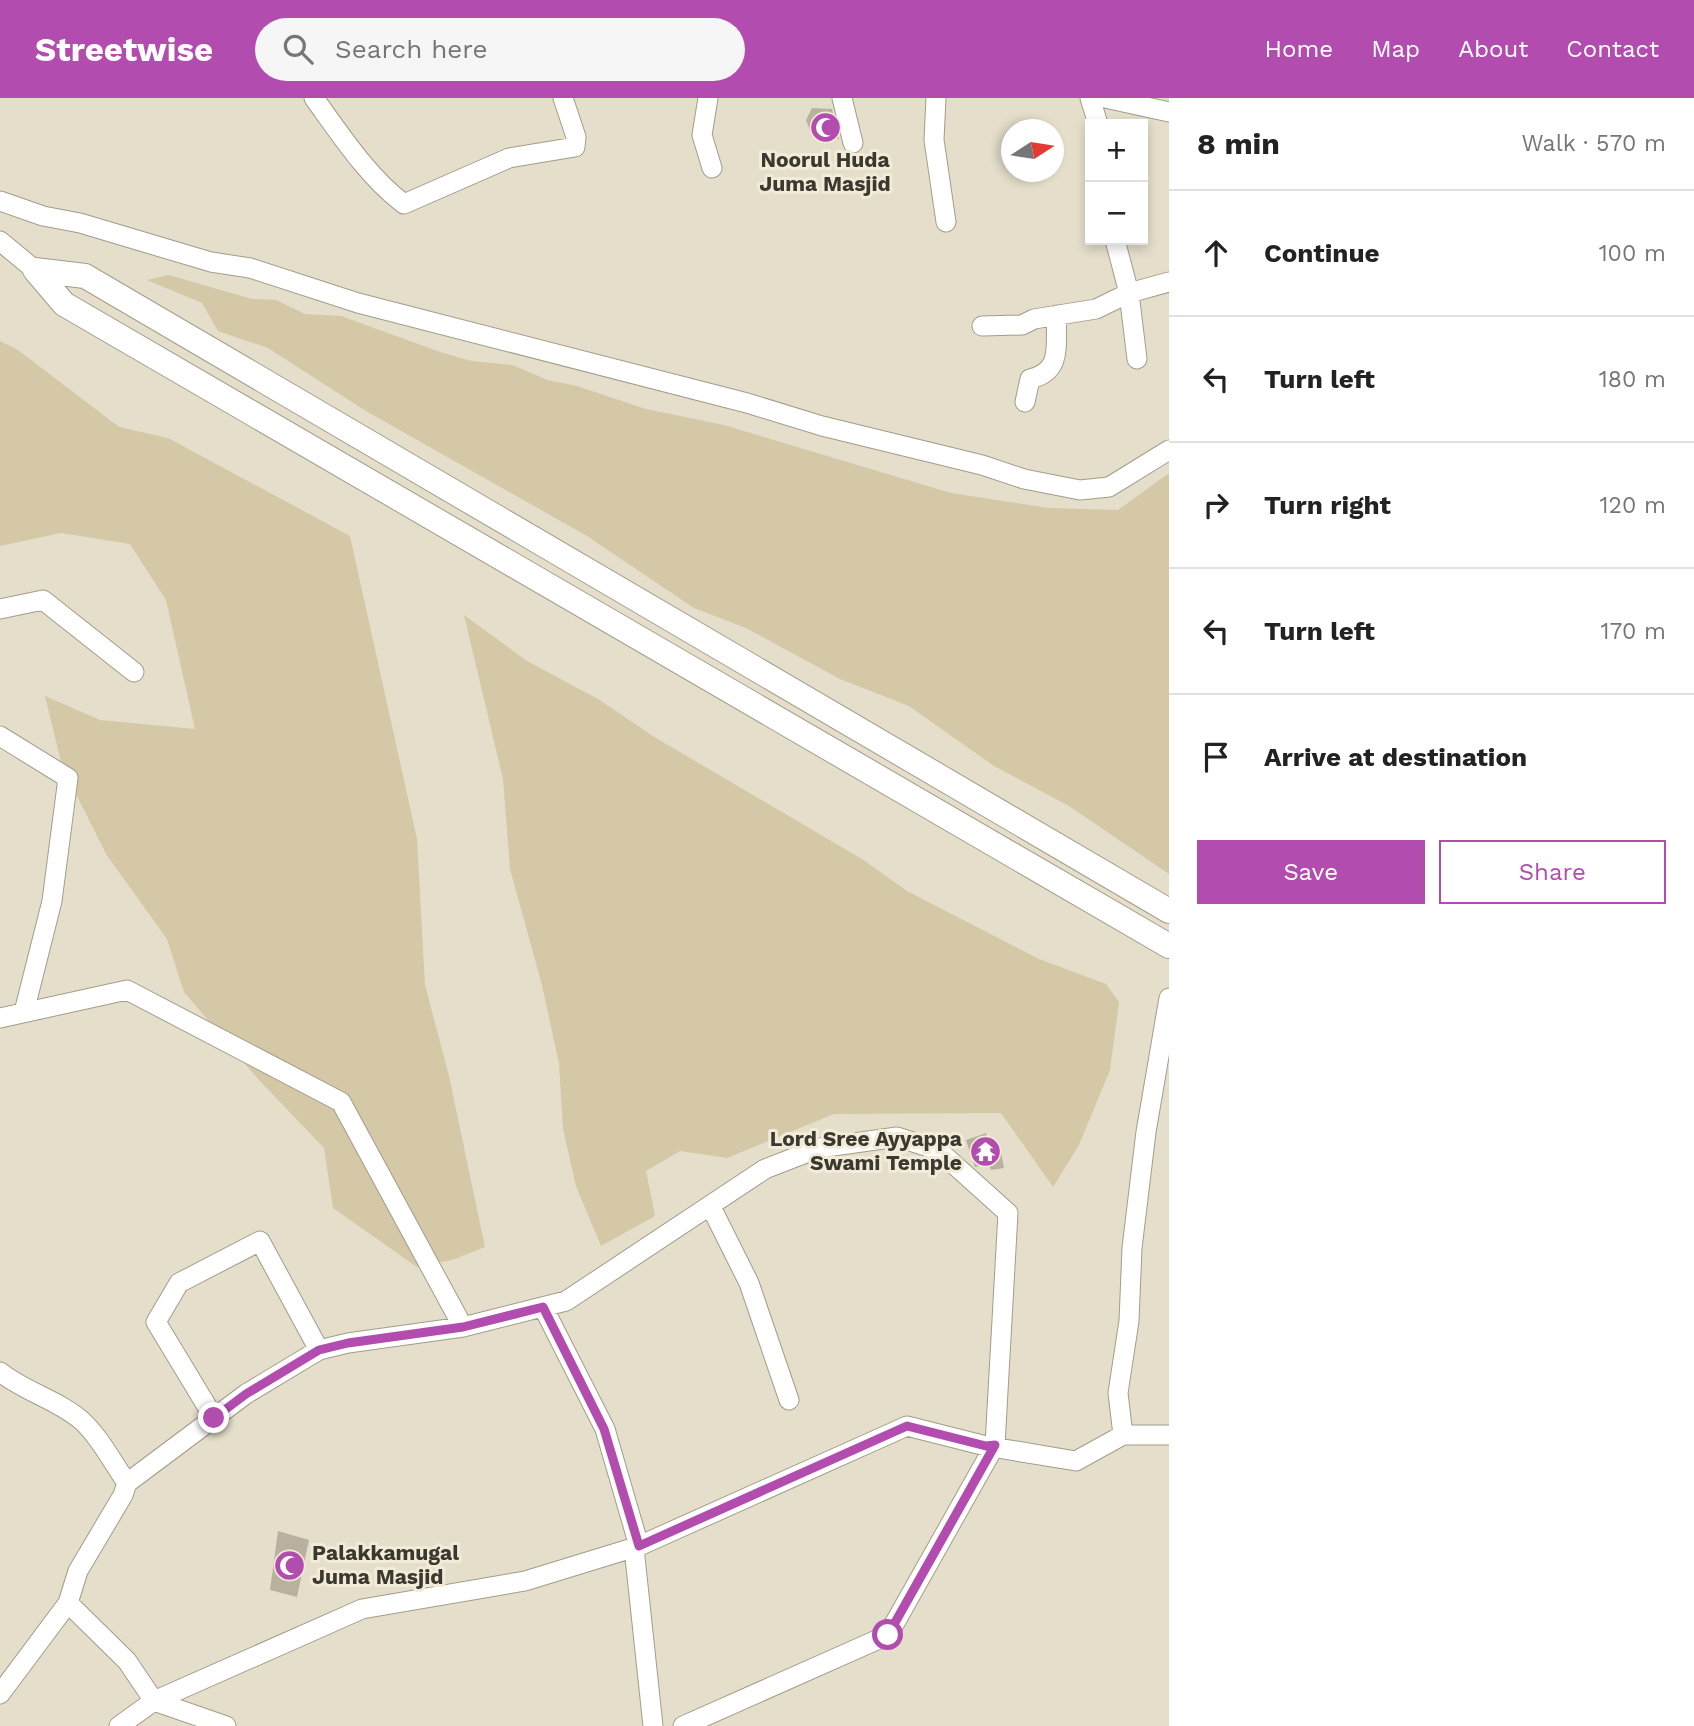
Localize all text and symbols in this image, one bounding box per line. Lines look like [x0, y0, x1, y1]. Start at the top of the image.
search box [255, 18, 745, 81]
text: Streetwise [35, 30, 213, 69]
icon: search [279, 30, 317, 68]
text: Search here [335, 34, 487, 64]
text: Home [1265, 35, 1333, 63]
text: Map [1371, 35, 1420, 63]
text: About [1458, 35, 1528, 63]
text: Contact [1566, 35, 1659, 63]
mosque icon: Noorul Huda Juma Masjid [808, 111, 842, 145]
north arrow [1001, 119, 1064, 182]
map controls [1085, 119, 1148, 245]
button: + [1085, 119, 1148, 182]
text: 8 min [1197, 126, 1280, 161]
text: Walk · 570 m [1521, 130, 1666, 157]
place label: Noorul Huda Juma Masjid [759, 147, 891, 196]
button: − [1085, 182, 1148, 245]
icon: ahead [1197, 234, 1235, 272]
text: Continue [1264, 238, 1380, 268]
text: 100 m [1599, 240, 1666, 267]
icon: left [1197, 360, 1235, 398]
text: Turn left [1264, 364, 1375, 394]
text: 180 m [1599, 366, 1666, 393]
icon: right [1197, 486, 1235, 524]
text: Turn right [1264, 490, 1391, 520]
text: 120 m [1600, 492, 1666, 519]
icon: left [1197, 612, 1235, 650]
text: Turn left [1264, 616, 1375, 646]
text: 170 m [1601, 618, 1666, 645]
icon: arrive [1197, 738, 1235, 776]
text: Arrive at destination [1264, 742, 1527, 772]
button: Save [1197, 840, 1425, 904]
button: Share [1439, 840, 1666, 904]
place label: Lord Sree Ayyappa Swami Temple [770, 1126, 963, 1175]
temple icon: Lord Sree Ayyappa Swami Temple [968, 1134, 1002, 1168]
route end [198, 1402, 229, 1433]
place label: Palakkamugal Juma Masjid [312, 1540, 459, 1589]
mosque icon: Palakkamugal Juma Masjid [272, 1548, 306, 1582]
route start [872, 1619, 903, 1650]

